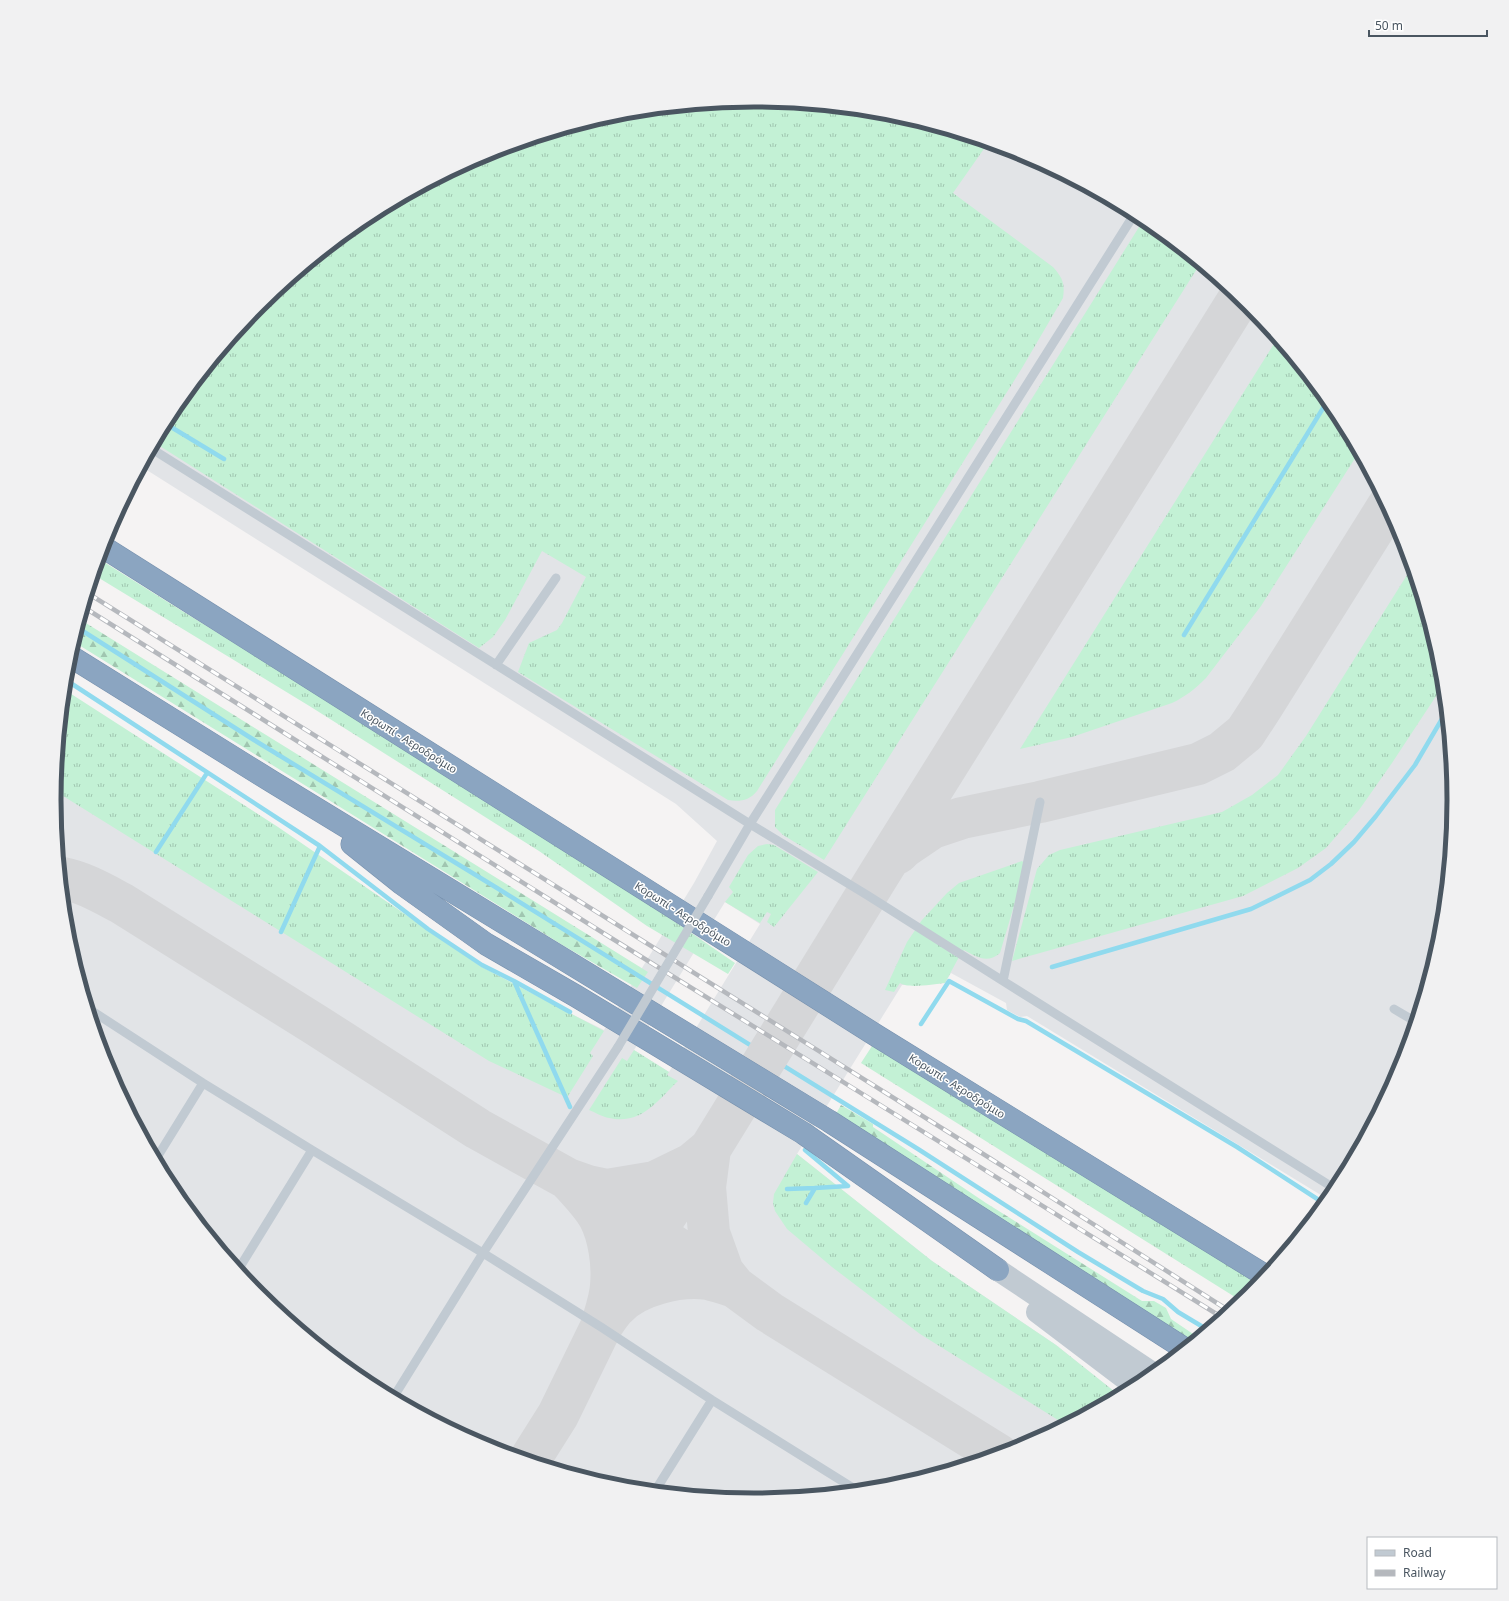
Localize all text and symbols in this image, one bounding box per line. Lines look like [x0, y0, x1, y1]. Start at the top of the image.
scale bar [1369, 12, 1487, 38]
text: 50 m [1375, 17, 1403, 34]
street label: Κορωπί - Αεροδρόμιο [358, 705, 461, 777]
street label: Κορωπί - Αεροδρόμιο [632, 878, 735, 950]
street label: Κορωπί - Αεροδρόμιο [906, 1050, 1009, 1122]
legend [1367, 1537, 1497, 1589]
text: Road [1403, 1544, 1432, 1561]
text: Railway [1403, 1564, 1447, 1581]

